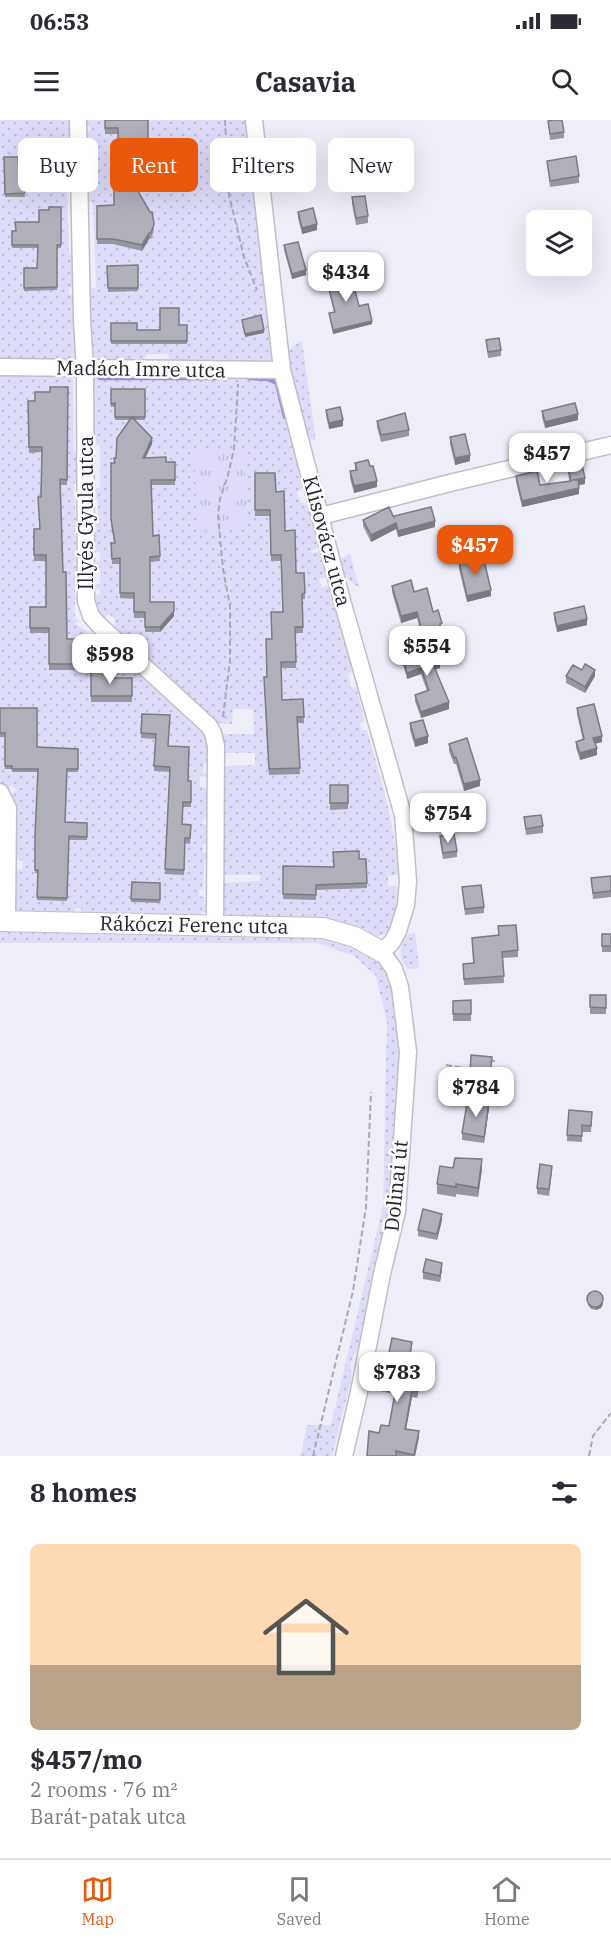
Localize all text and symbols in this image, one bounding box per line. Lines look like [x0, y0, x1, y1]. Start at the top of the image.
text: 06:53 [30, 7, 89, 36]
text: Casavia [255, 64, 356, 99]
icon: menu [30, 65, 63, 98]
icon: search [548, 65, 581, 98]
chip: Buy [18, 138, 98, 192]
chip: Rent [110, 138, 198, 192]
chip: Filters [210, 138, 316, 192]
chip: New [328, 138, 414, 192]
map controls [526, 210, 592, 276]
button: layers [526, 210, 592, 276]
pin: $434 [310, 252, 382, 303]
text: $434 [322, 258, 370, 285]
street label: Madách Imre utca [56, 354, 226, 383]
pin: $457 [511, 433, 583, 484]
street label: Illyés Gyula utca [72, 436, 99, 590]
text: $457 [523, 439, 571, 466]
street label: Klisovácz utca [297, 472, 358, 609]
pin: $457 [439, 525, 511, 576]
text: $457 [451, 531, 499, 558]
pin: $554 [391, 626, 463, 677]
text: $554 [403, 632, 451, 659]
pin: $598 [74, 634, 146, 685]
text: $598 [86, 640, 134, 667]
pin: $754 [412, 793, 484, 844]
text: $754 [424, 799, 472, 826]
street label: Rákóczi Ferenc utca [99, 909, 289, 940]
pin: $784 [440, 1067, 512, 1118]
text: $784 [452, 1073, 500, 1100]
street label: Dolinai út [377, 1139, 414, 1233]
pin: $783 [361, 1352, 433, 1403]
text: $783 [373, 1358, 421, 1385]
text: 8 homes [30, 1475, 137, 1509]
icon: filters [548, 1476, 581, 1509]
icon: home [252, 1583, 360, 1691]
text: $457/mo [30, 1742, 142, 1776]
text: 2 rooms · 76 m² [30, 1776, 177, 1803]
text: Barát-patak utca [30, 1803, 187, 1830]
tab: Map [81, 1873, 114, 1929]
tab: Saved [277, 1873, 322, 1929]
tab: Home [484, 1873, 530, 1929]

